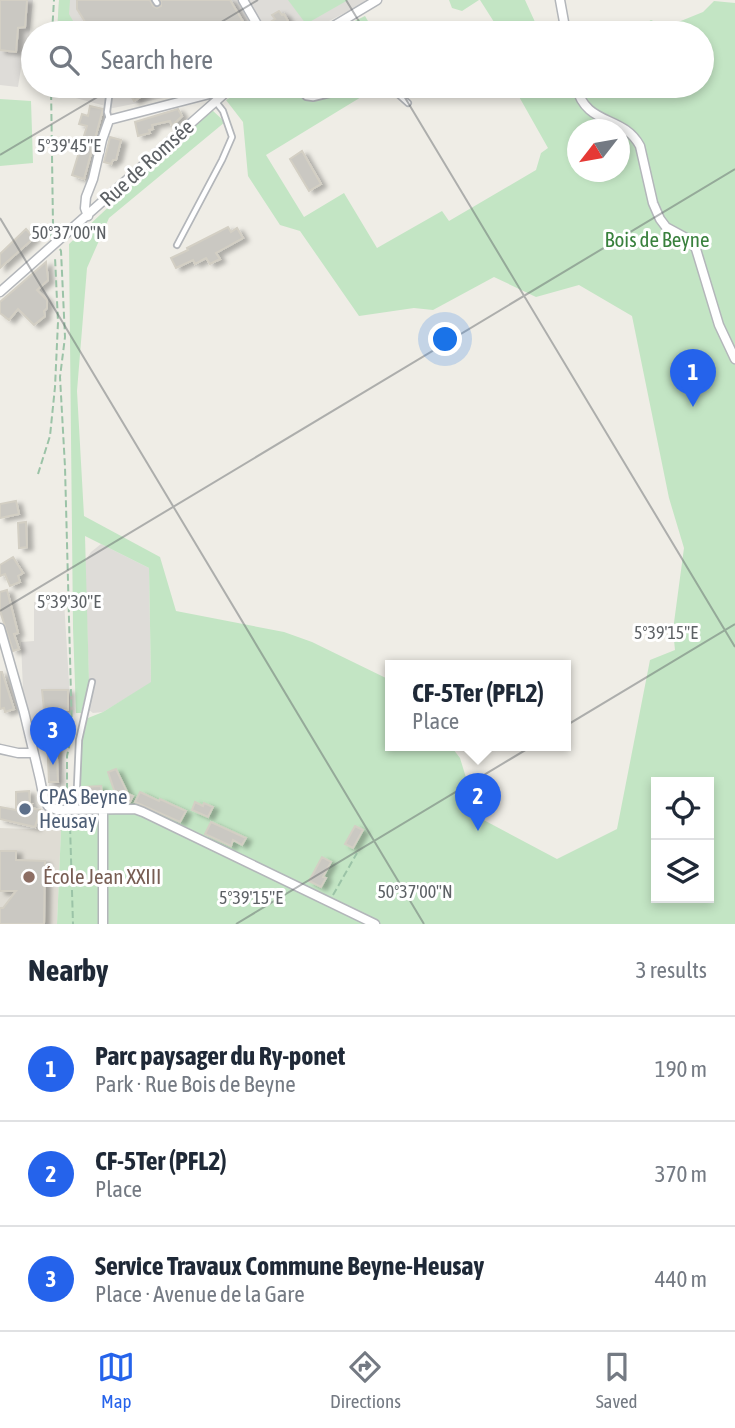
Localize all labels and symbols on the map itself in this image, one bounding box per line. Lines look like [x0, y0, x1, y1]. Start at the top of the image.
street label: Rue de Romsée [95, 114, 198, 210]
north arrow [567, 119, 630, 182]
text: 5°39'45"E [37, 135, 101, 156]
text: 50°37'00"N [31, 222, 107, 243]
park label: Bois de Beyne [605, 227, 709, 251]
your location [428, 322, 462, 356]
pin: 1 [670, 349, 716, 407]
text: 5°39'30"E [37, 591, 101, 612]
text: 5°39'15"E [634, 622, 698, 643]
pin: 3 [30, 707, 76, 765]
pin: 2 [455, 773, 501, 831]
place label: CPAS Beyne Heusay [39, 784, 128, 832]
marker: CPAS Beyne Heusay [17, 801, 33, 817]
place label: École Jean XXIII [43, 864, 161, 888]
marker: École Jean XXIII [21, 869, 37, 885]
text: 50°37'00"N [377, 881, 453, 902]
text: 5°39'15"E [219, 887, 283, 908]

